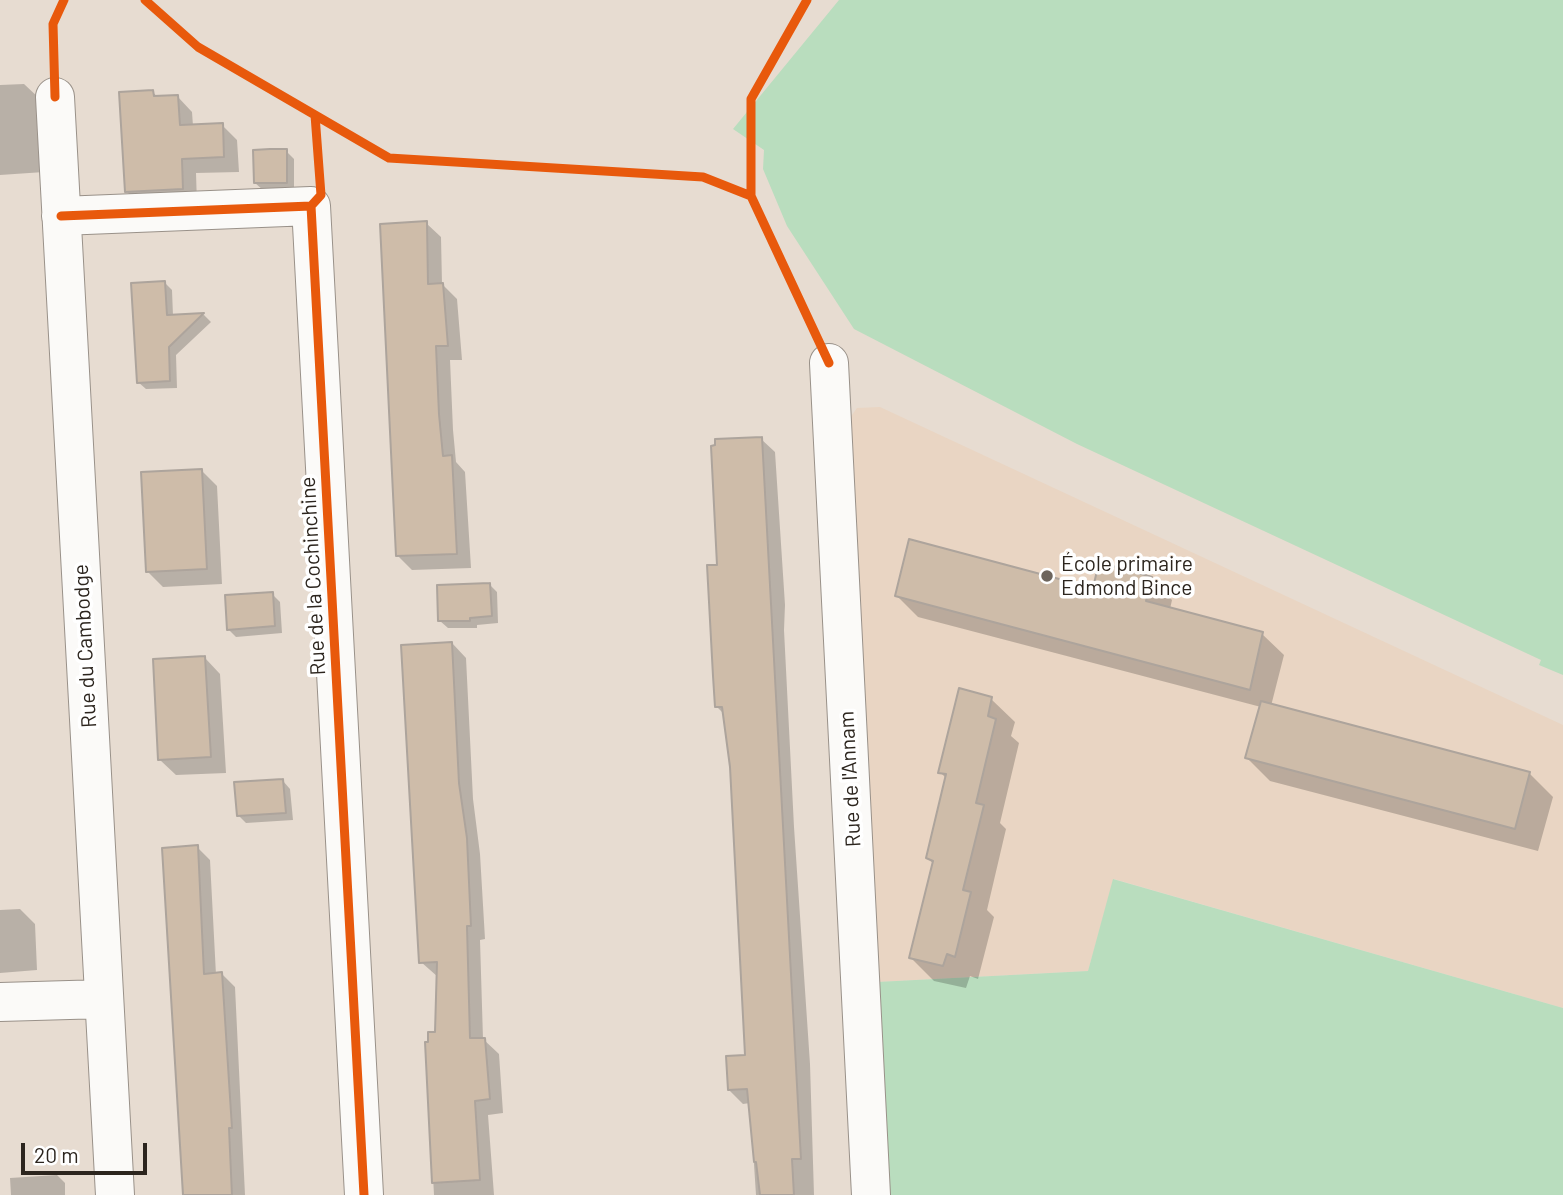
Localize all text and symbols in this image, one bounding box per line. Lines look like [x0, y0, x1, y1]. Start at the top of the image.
street label: Rue de la Cochinchine [295, 476, 331, 676]
place label: École primaire Edmond Bince [1061, 551, 1193, 601]
street label: Rue du Cambodge [68, 564, 102, 728]
marker: École primaire Edmond Bince [1039, 568, 1055, 584]
street label: Rue de l'Annam [834, 710, 866, 848]
scale bar [24, 1128, 150, 1172]
text: 20 m [34, 1142, 79, 1167]

